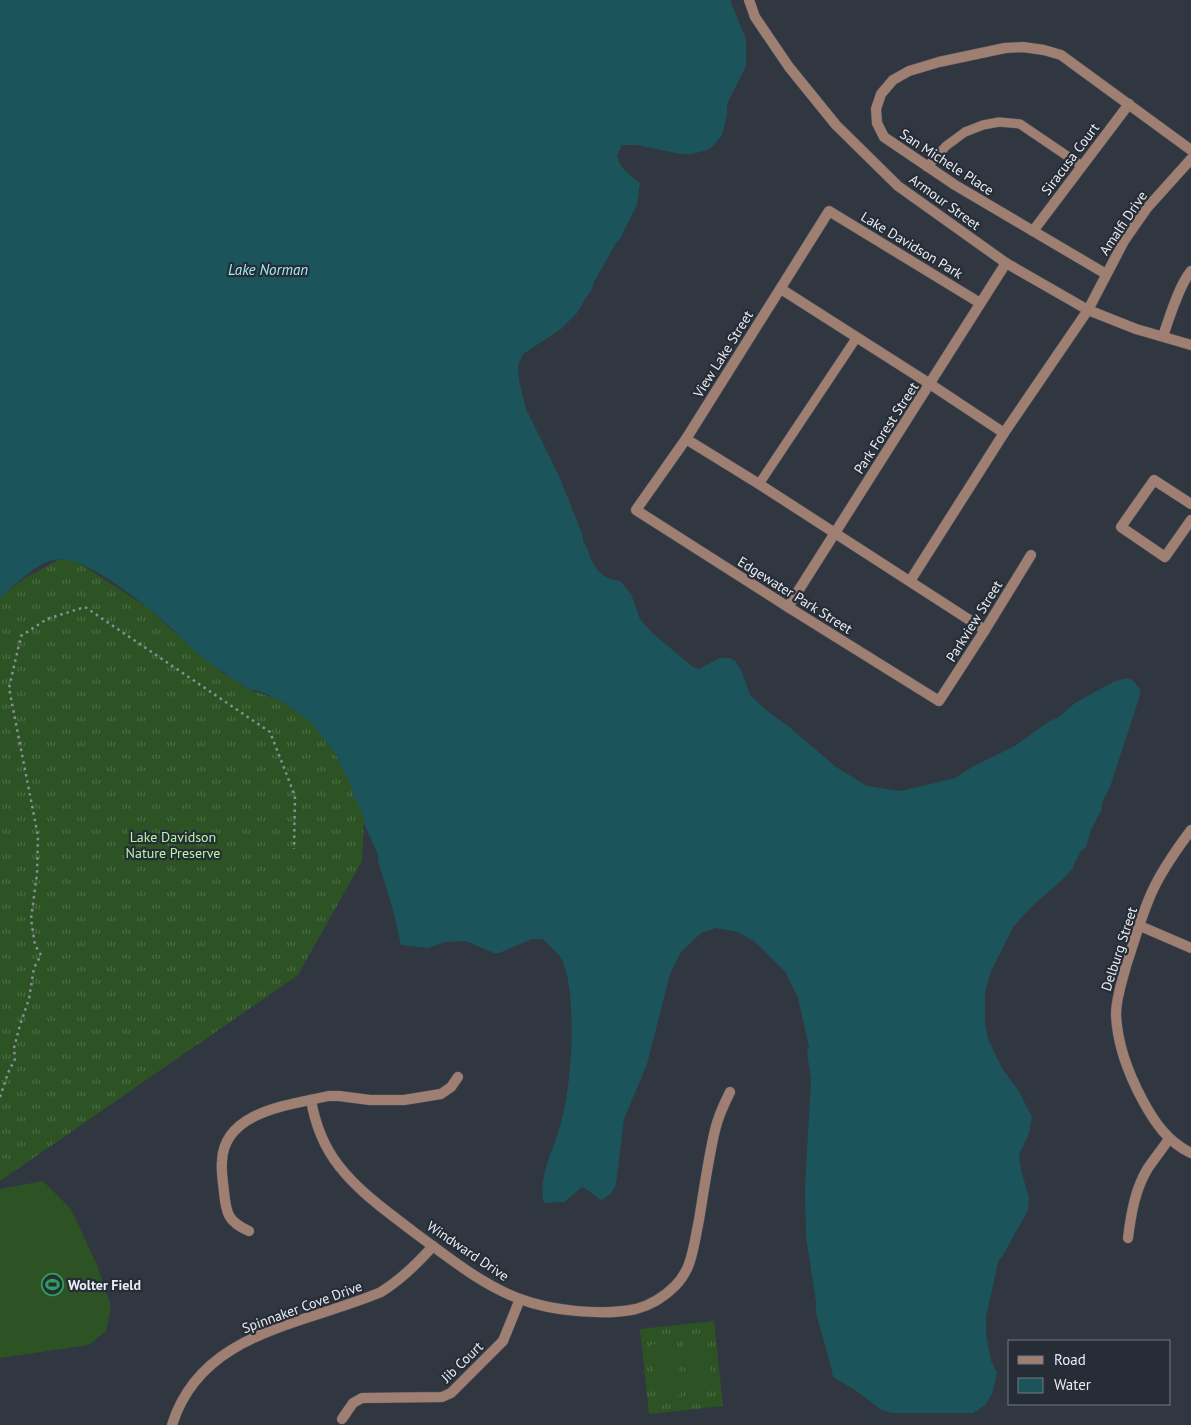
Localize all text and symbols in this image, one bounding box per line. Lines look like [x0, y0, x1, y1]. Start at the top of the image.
street label: Siracusa Court [1037, 119, 1103, 199]
street label: San Michele Place [897, 125, 997, 199]
street label: Armour Street [906, 170, 984, 234]
street label: Amalfi Drive [1095, 188, 1151, 258]
street label: Lake Davidson Park [858, 207, 967, 283]
water label: Lake Norman [228, 260, 308, 279]
street label: View Lake Street [688, 307, 757, 402]
street label: Park Forest Street [850, 379, 923, 477]
street label: Edgewater Park Street [734, 552, 856, 638]
street label: Parkview Street [942, 577, 1006, 665]
park label: Lake Davidson Nature Preserve [126, 828, 220, 862]
street label: Delburg Street [1097, 904, 1141, 993]
street label: Windward Drive [424, 1217, 512, 1285]
sports icon: Wolter Field [40, 1273, 64, 1297]
place label: Wolter Field [68, 1276, 141, 1294]
street label: Spinnaker Cove Drive [239, 1277, 365, 1337]
street label: Jib Court [436, 1337, 487, 1387]
legend [1008, 1340, 1171, 1405]
text: Road [1054, 1350, 1086, 1369]
text: Water [1054, 1375, 1091, 1394]

